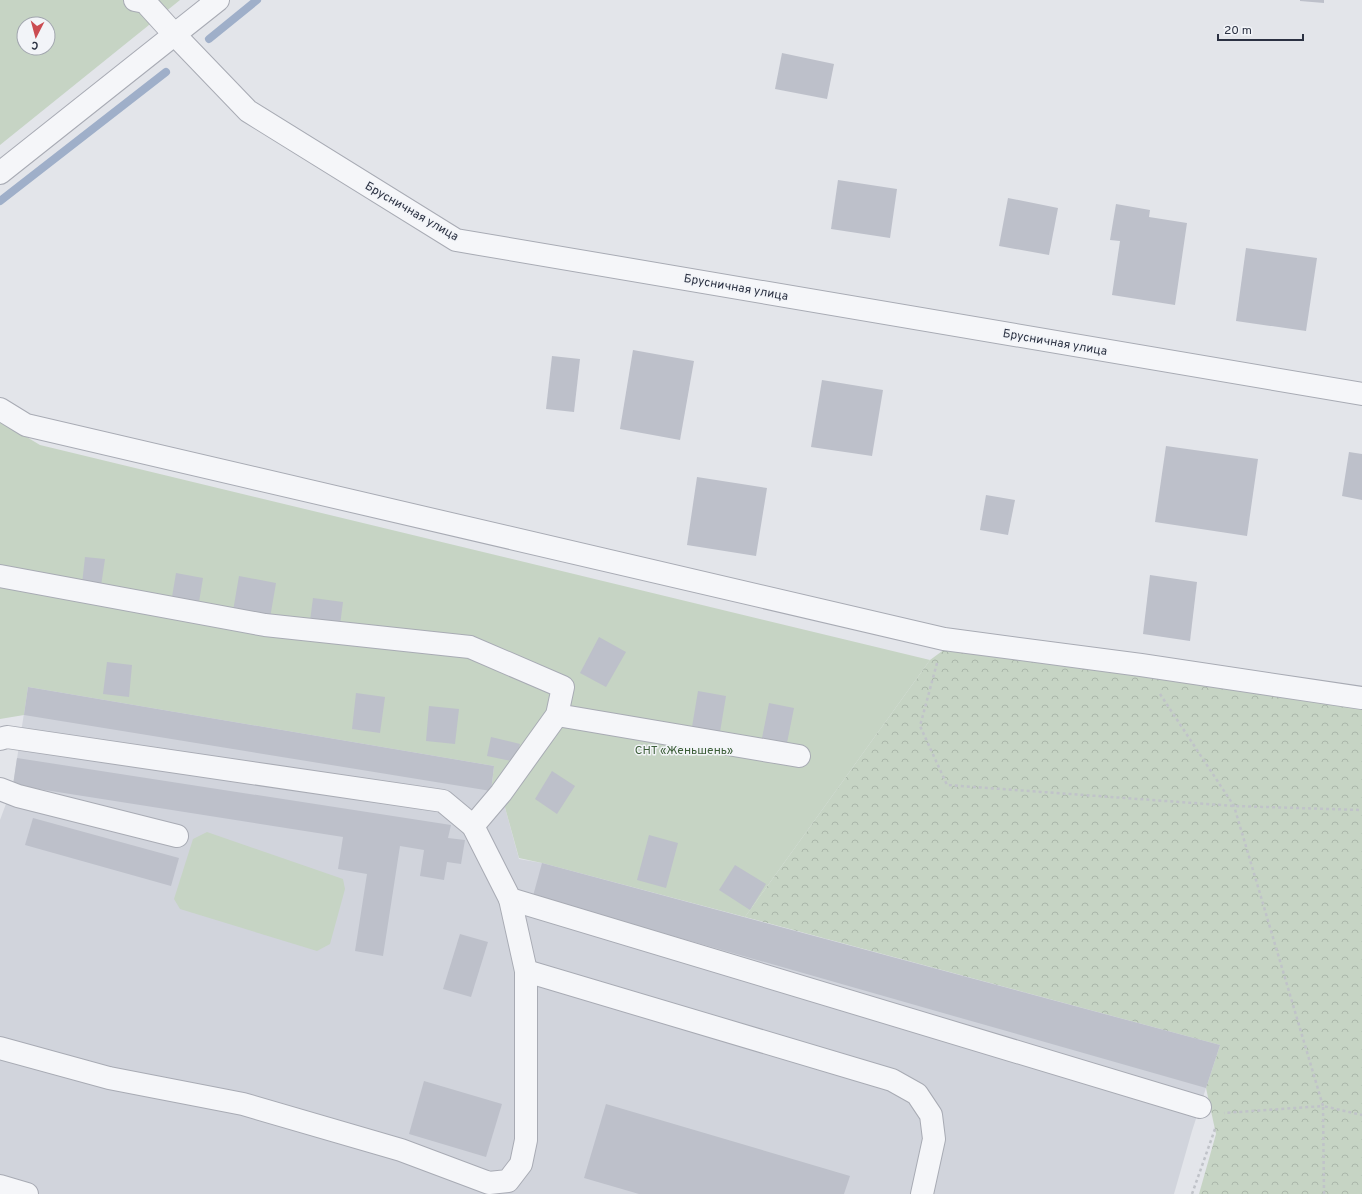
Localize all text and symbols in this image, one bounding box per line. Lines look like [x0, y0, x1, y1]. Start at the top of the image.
north arrow [16, 16, 56, 56]
scale bar [1218, 16, 1303, 42]
text: 20 m [1224, 23, 1252, 39]
text: С [31, 38, 39, 52]
street label: Брусничная улица [362, 178, 461, 245]
street label: Брусничная улица [682, 271, 789, 305]
street label: Брусничная улица [1001, 326, 1108, 360]
park label: СНТ «Женьшень» [635, 743, 733, 759]

